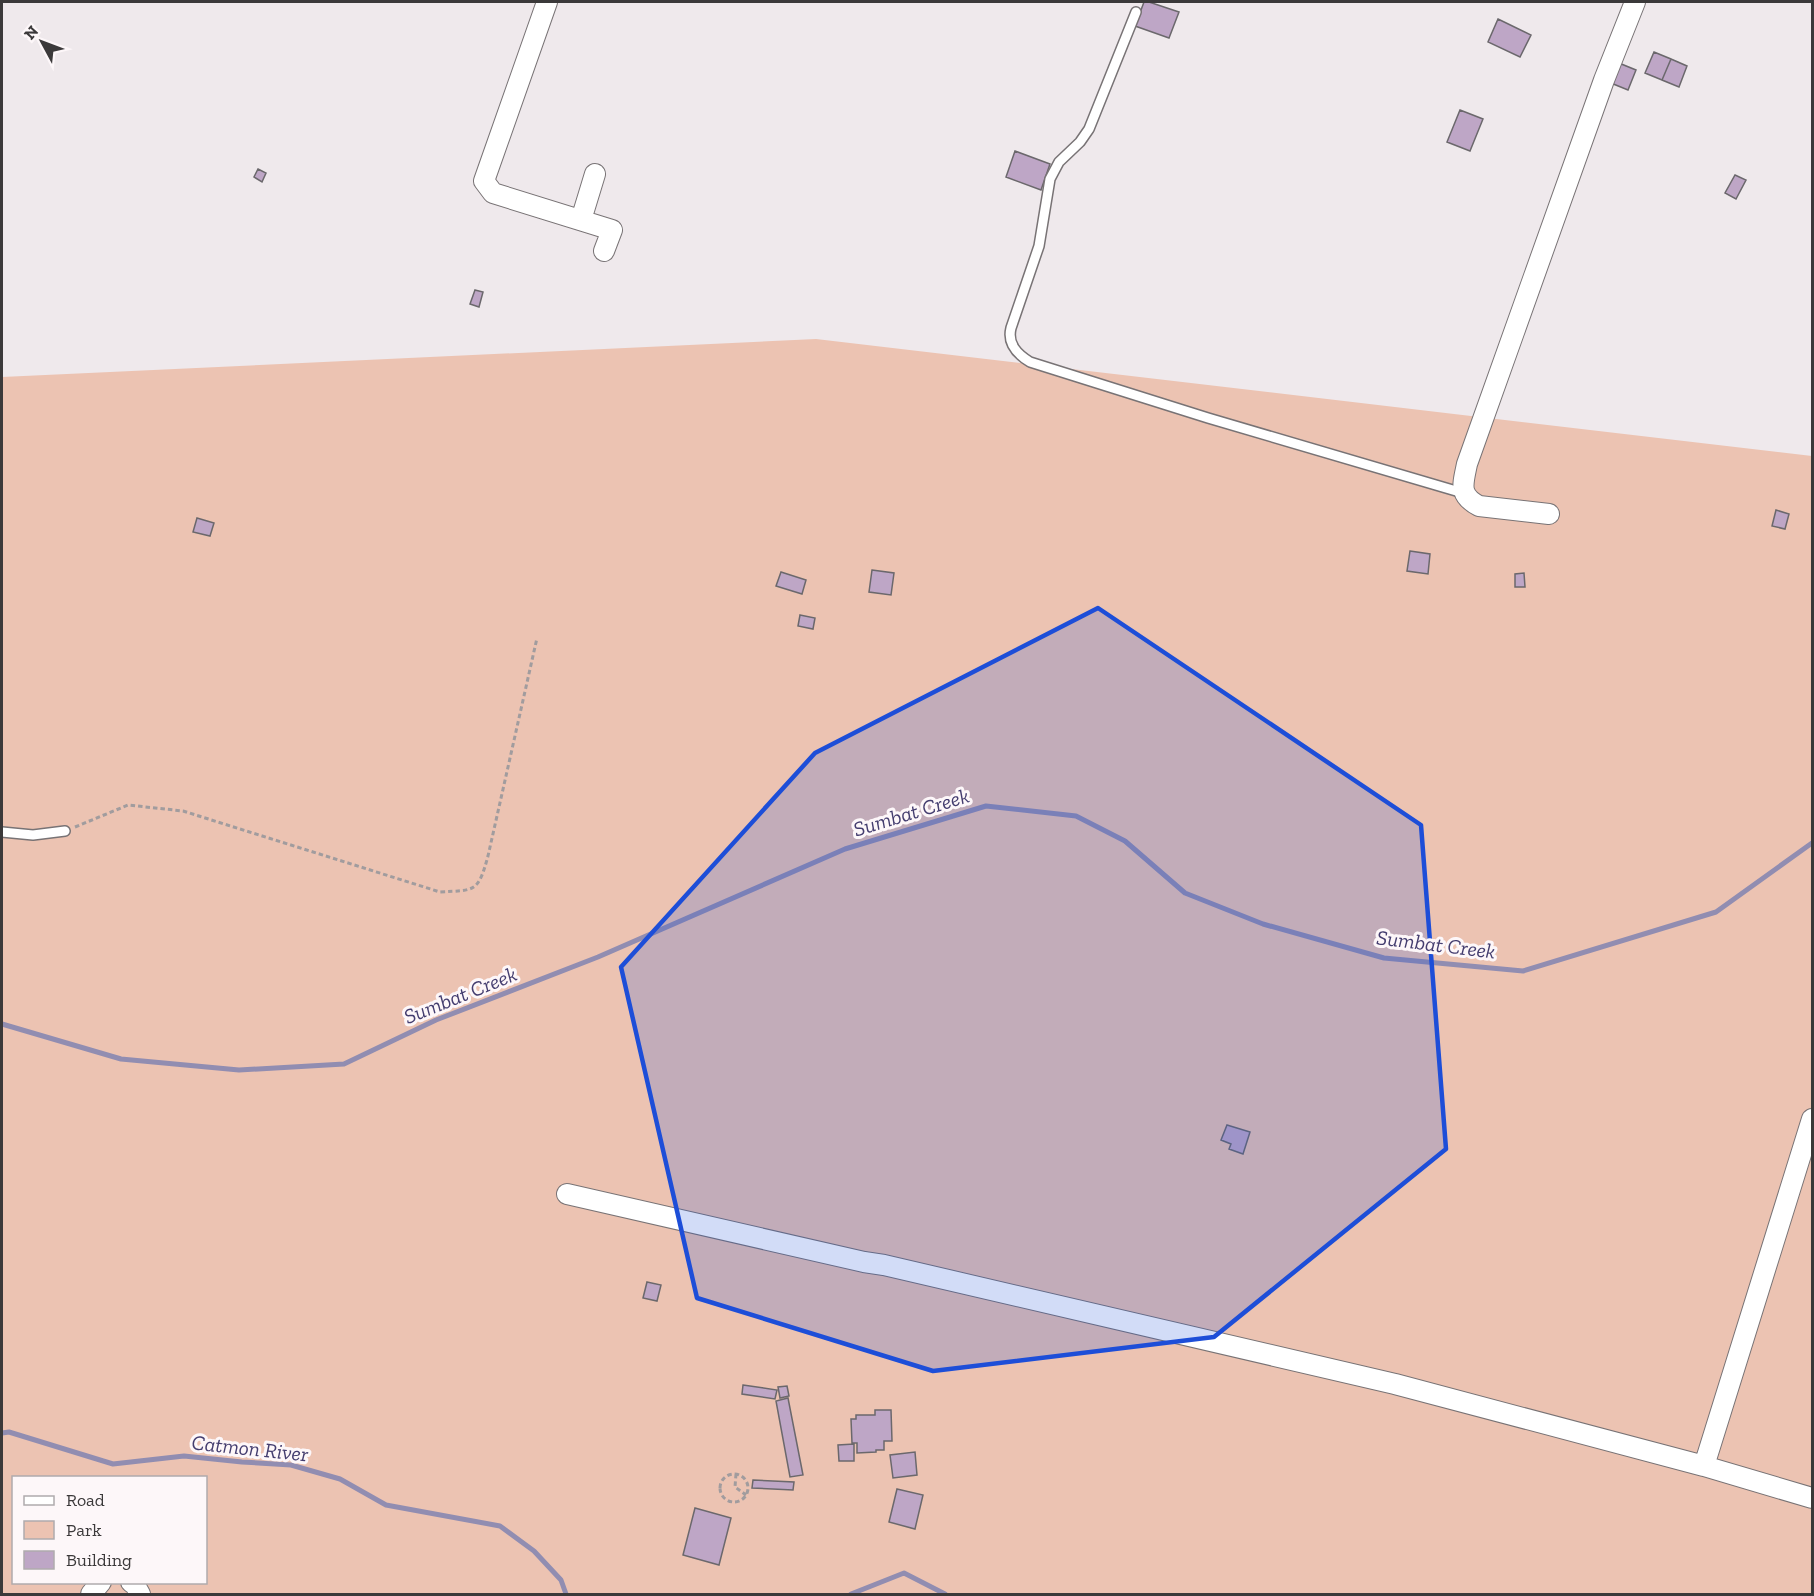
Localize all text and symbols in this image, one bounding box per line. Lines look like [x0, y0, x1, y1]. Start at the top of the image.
north arrow [12, 12, 72, 72]
text: N [20, 22, 42, 43]
water label: Sumbat Creek [850, 783, 972, 841]
water label: Sumbat Creek [1375, 924, 1497, 964]
water label: Sumbat Creek [400, 961, 520, 1029]
water label: Catmon River [190, 1429, 310, 1467]
legend [12, 1476, 207, 1584]
text: Road [66, 1489, 105, 1511]
text: Park [66, 1519, 102, 1541]
text: Building [66, 1549, 132, 1571]

